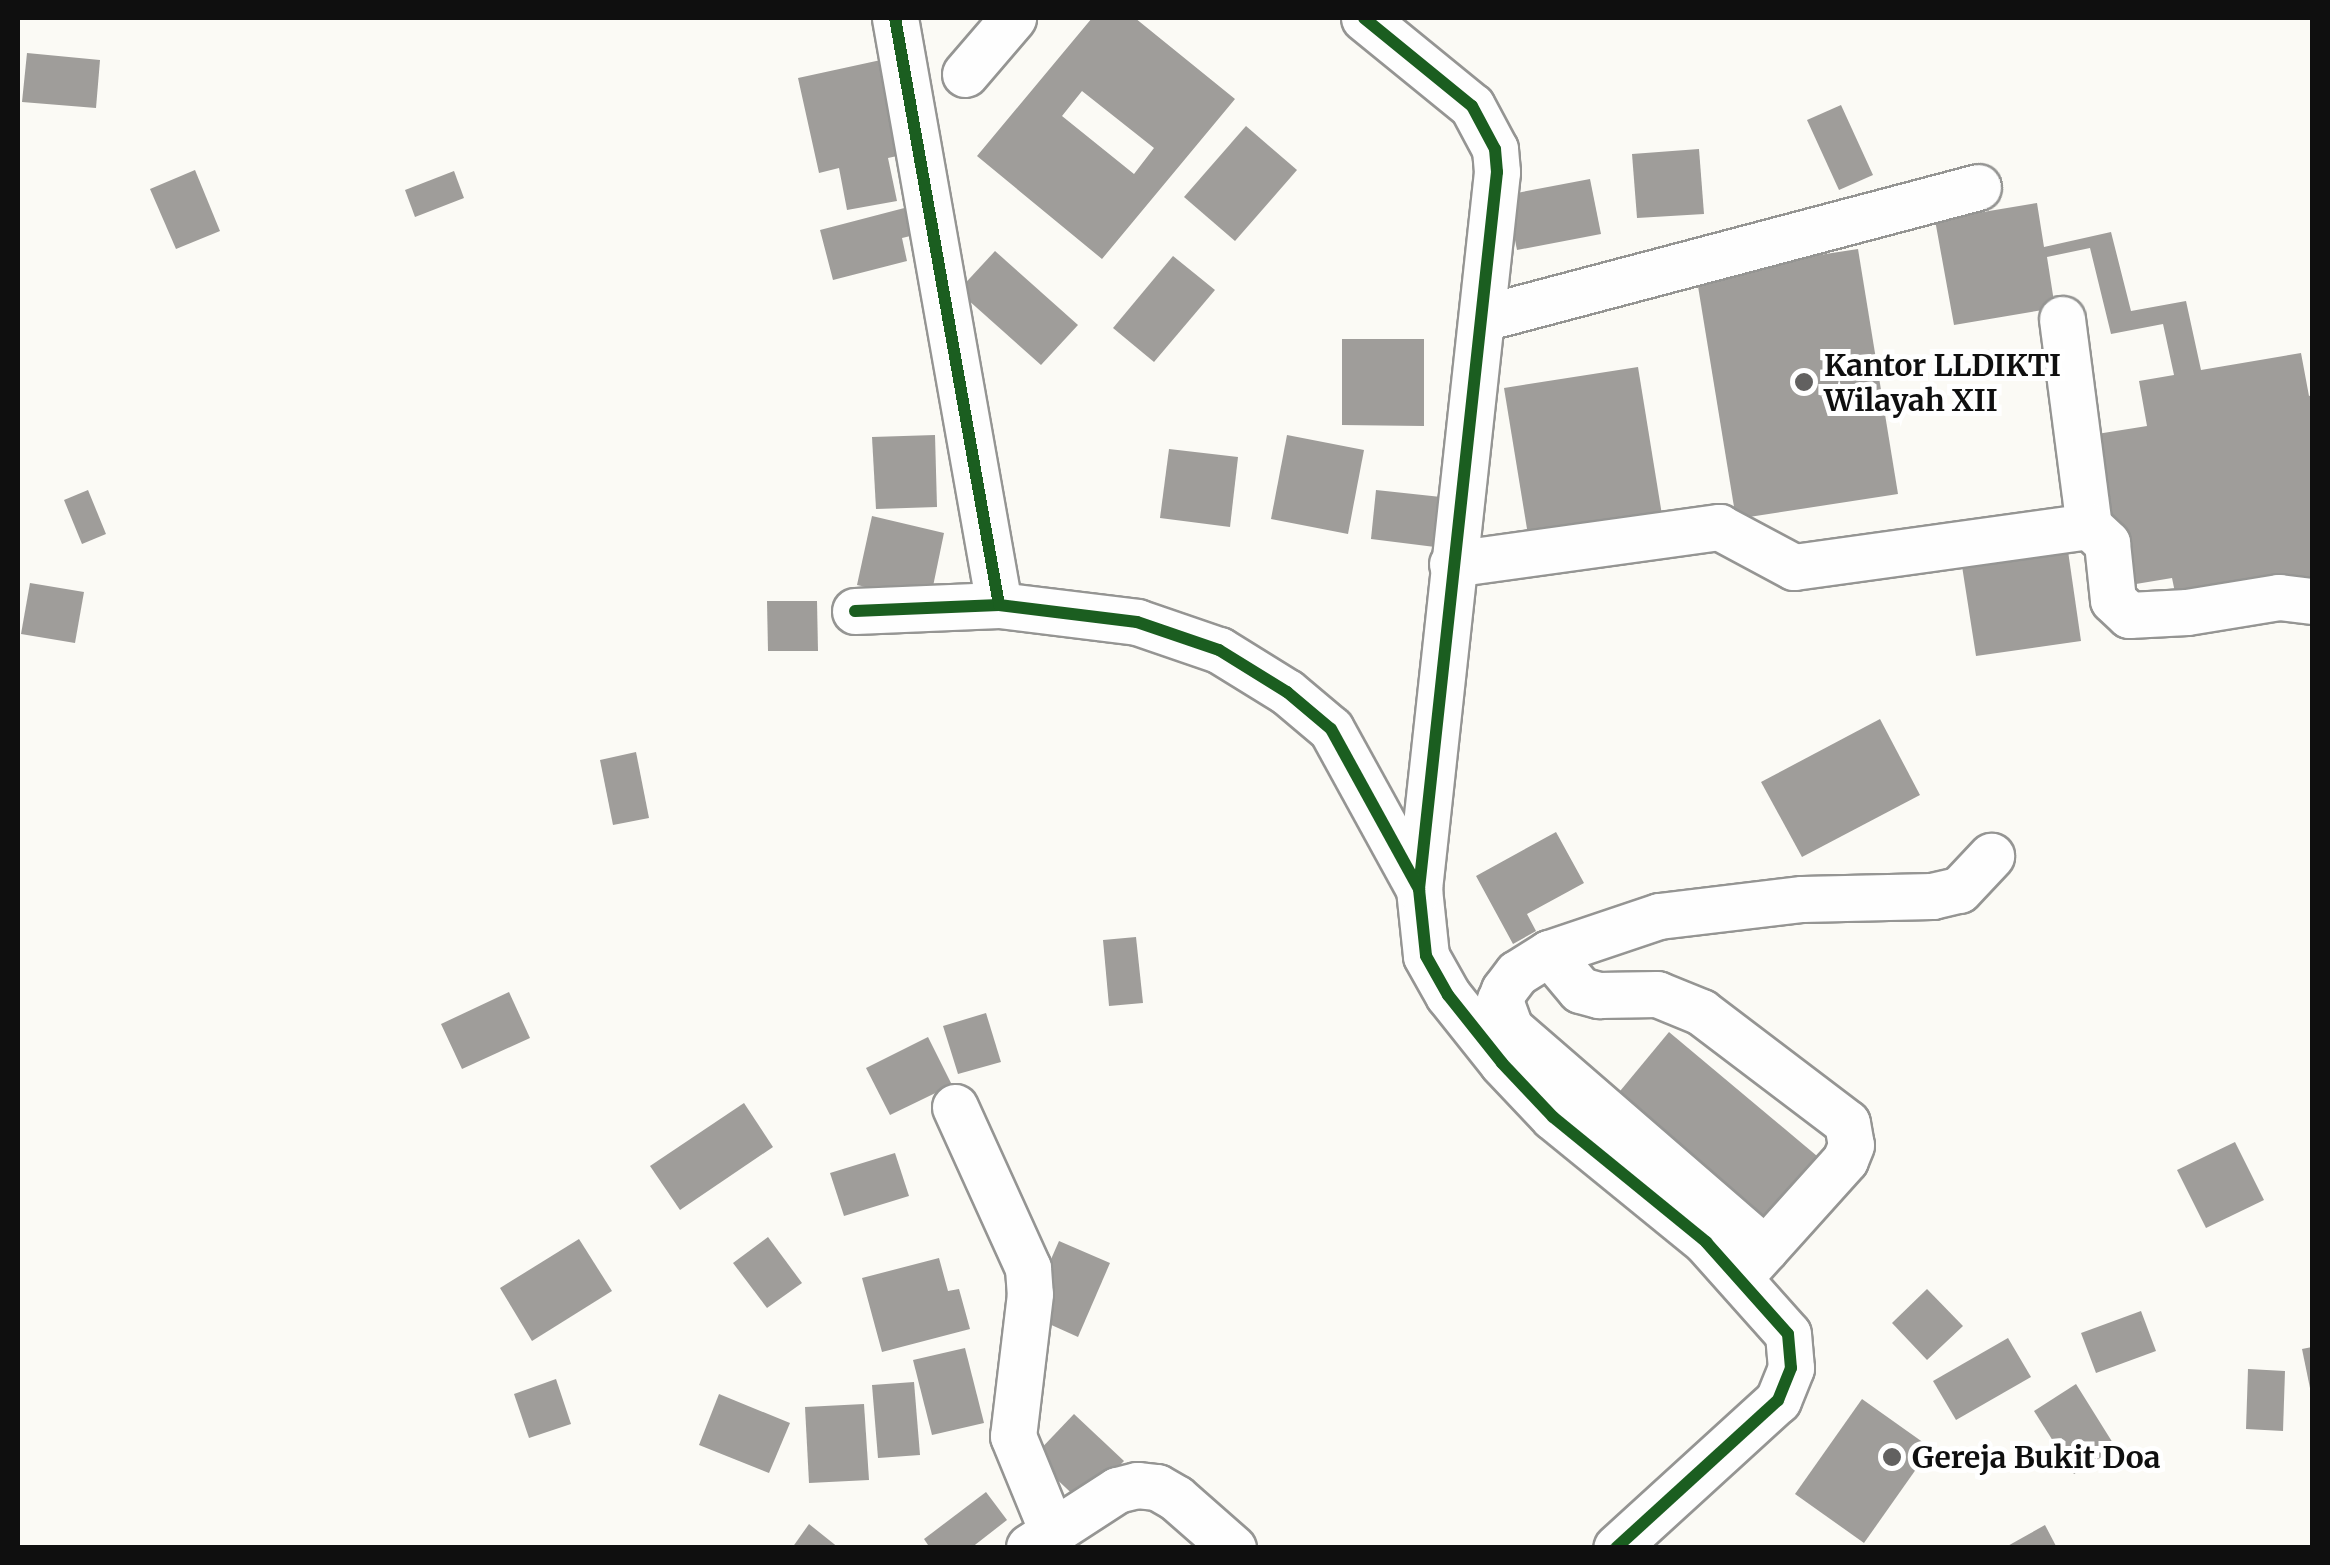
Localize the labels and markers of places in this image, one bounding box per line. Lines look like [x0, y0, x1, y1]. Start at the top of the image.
place label: Kantor LLDIKTI Wilayah XII [1824, 347, 2061, 418]
marker: Kantor LLDIKTI Wilayah XII [1793, 371, 1815, 393]
place label: Gereja Bukit Doa [1912, 1439, 2161, 1475]
marker: Gereja Bukit Doa [1881, 1446, 1903, 1468]

